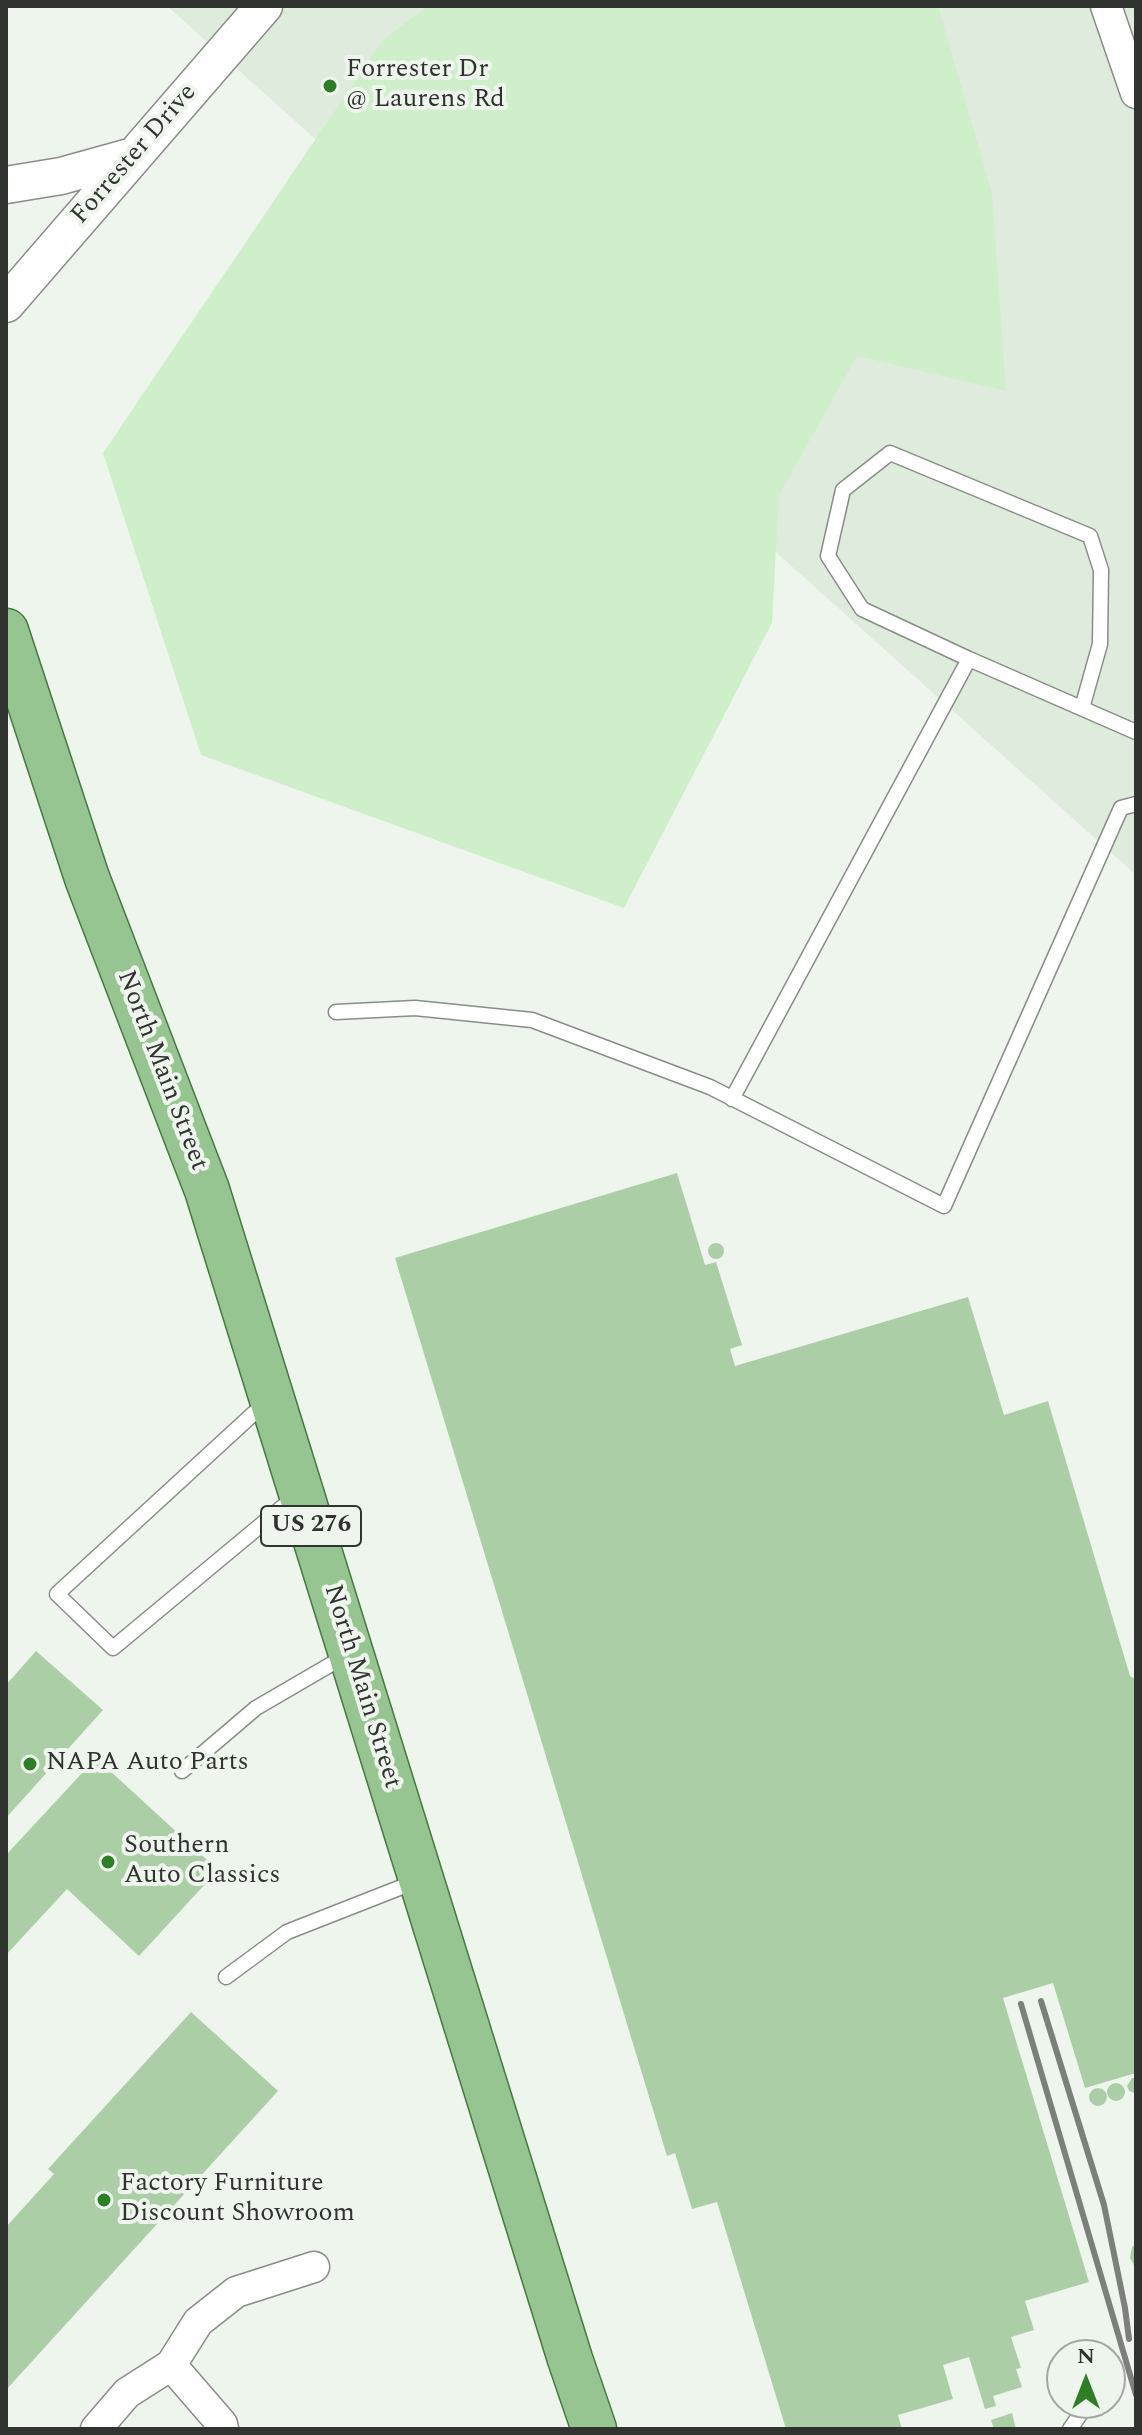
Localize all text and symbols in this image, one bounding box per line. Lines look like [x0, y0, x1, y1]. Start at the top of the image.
place label: Forrester Dr @ Laurens Rd [346, 55, 505, 116]
marker: Forrester Dr @ Laurens Rd [321, 77, 339, 95]
street label: Forrester Drive [66, 78, 204, 232]
street label: North Main Street [109, 967, 213, 1175]
road number: US 276 [261, 1506, 361, 1546]
street label: North Main Street [315, 1581, 407, 1793]
place label: NAPA Auto Parts [46, 1748, 249, 1780]
marker: NAPA Auto Parts [21, 1755, 39, 1773]
place label: Southern Auto Classics [124, 1831, 281, 1892]
marker: Southern Auto Classics [99, 1853, 117, 1871]
place label: Factory Furniture Discount Showroom [120, 2169, 355, 2230]
marker: Factory Furniture Discount Showroom [95, 2191, 113, 2209]
north arrow [1046, 2339, 1126, 2419]
text: N [1077, 2340, 1095, 2373]

